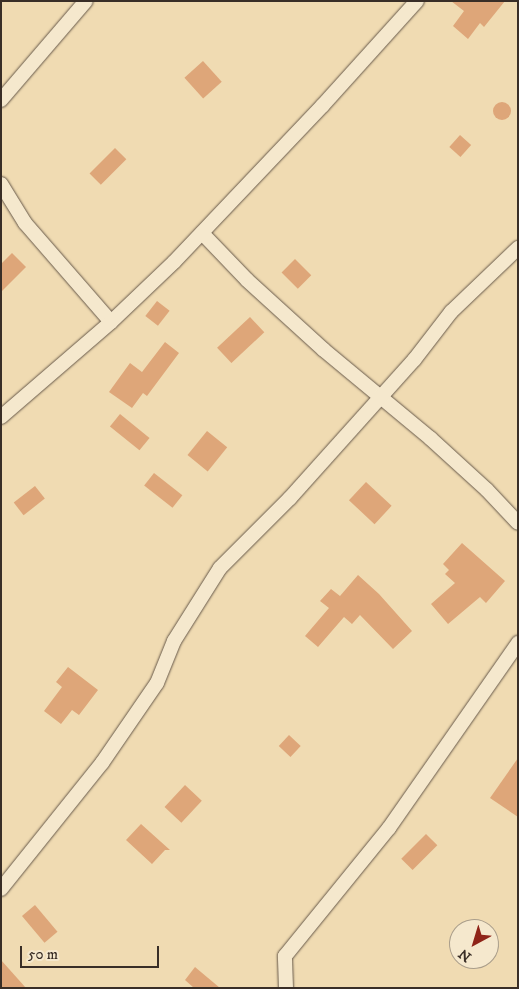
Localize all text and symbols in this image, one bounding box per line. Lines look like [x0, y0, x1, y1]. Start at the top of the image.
north arrow [449, 919, 499, 969]
scale bar [22, 936, 161, 968]
text: N [455, 944, 475, 965]
text: 50 m [28, 945, 58, 964]

